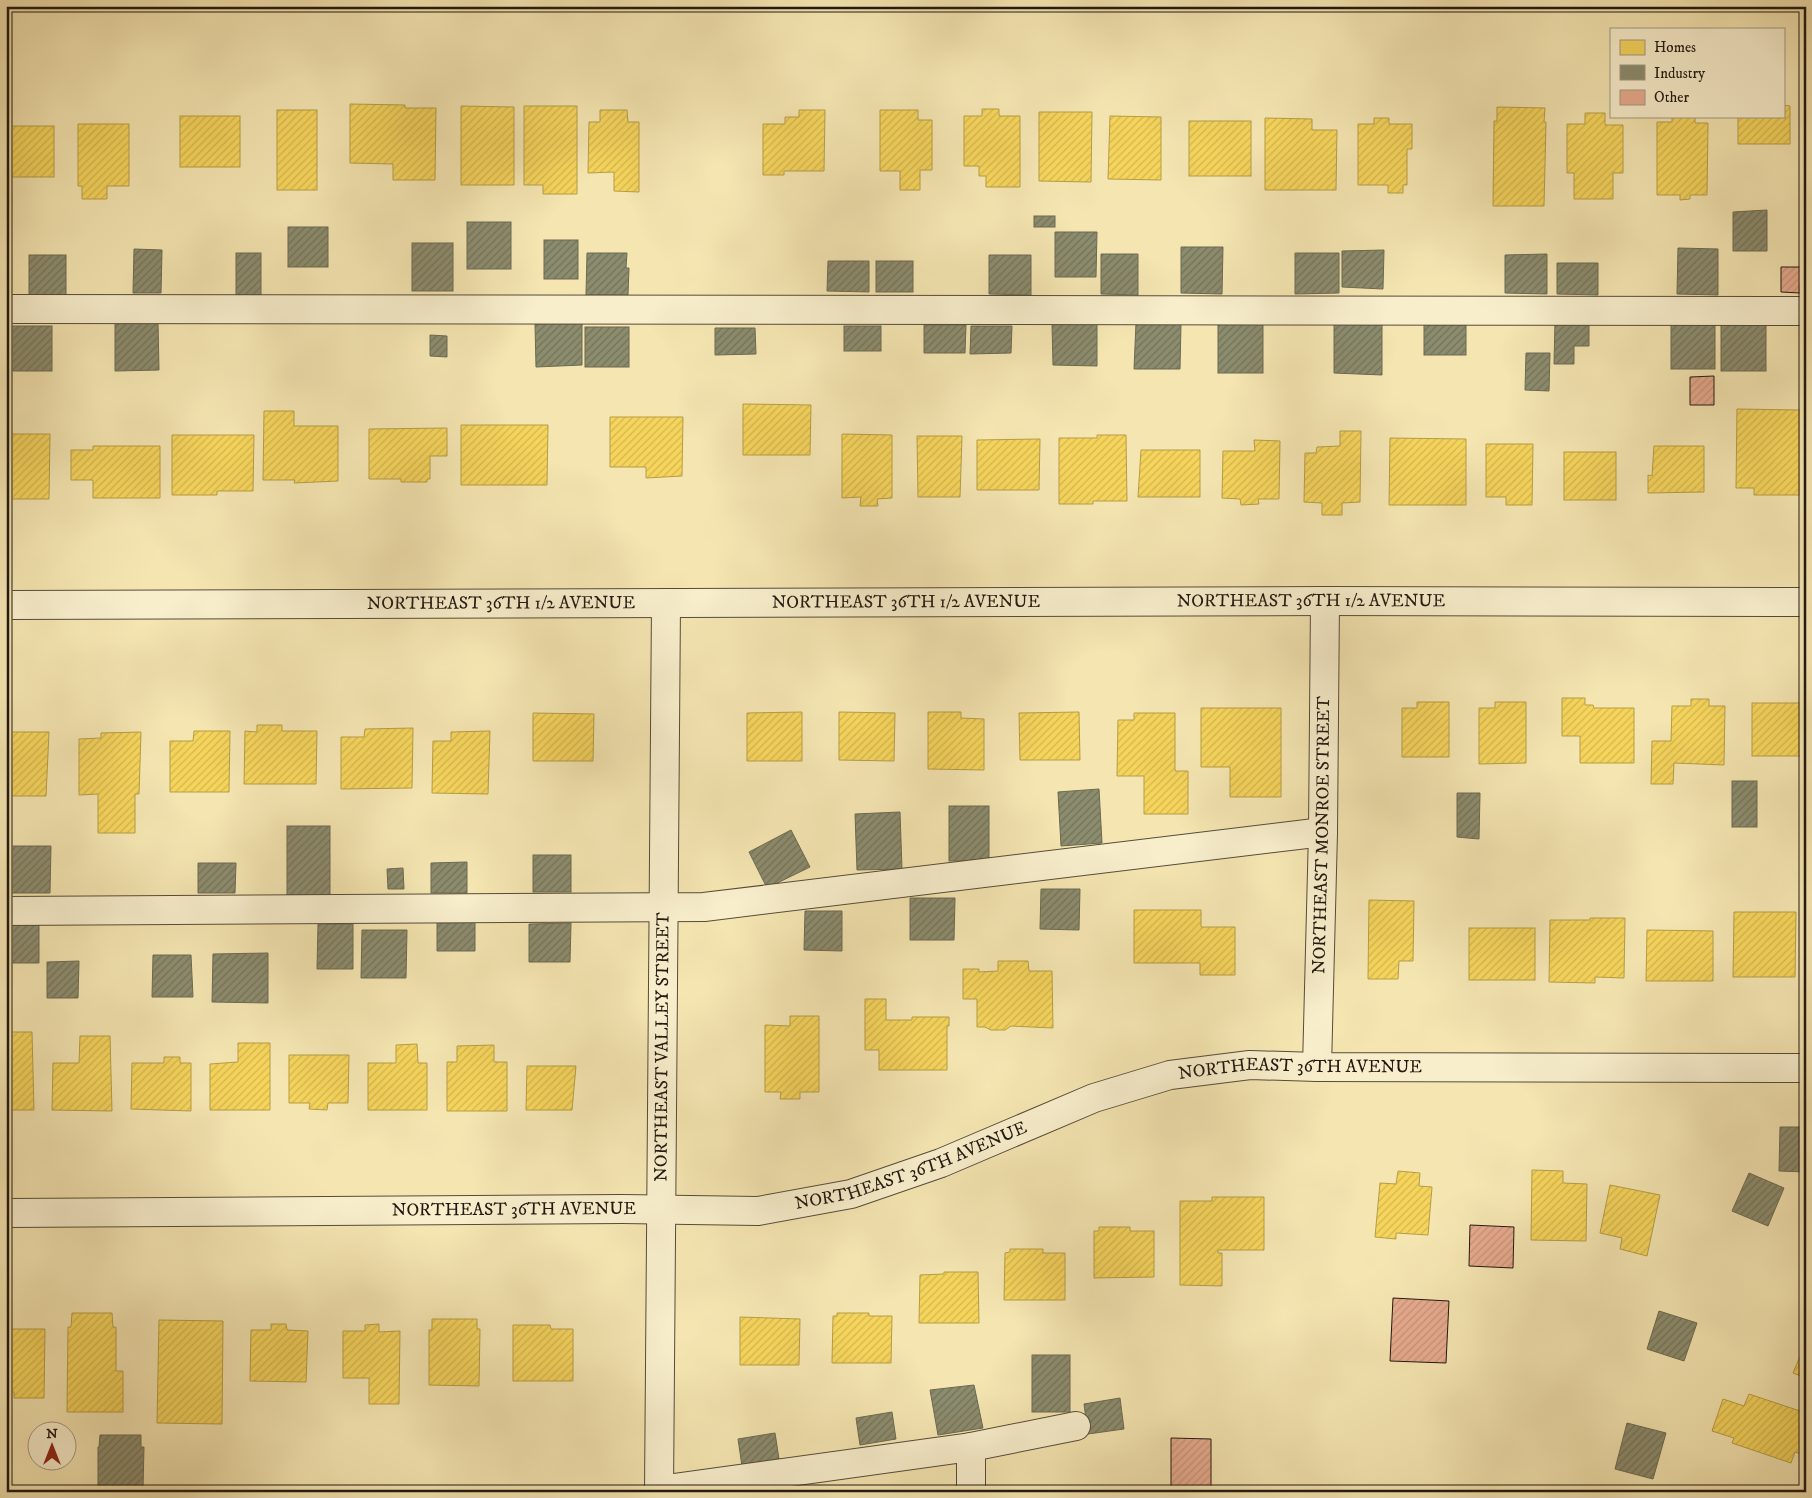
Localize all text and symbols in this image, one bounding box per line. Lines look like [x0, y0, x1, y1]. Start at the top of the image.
legend [1610, 28, 1784, 118]
text: Homes [1654, 38, 1696, 57]
text: Industry [1654, 64, 1706, 83]
text: Other [1654, 88, 1689, 107]
street label: NORTHEAST 36TH 1/2 AVENUE [1177, 590, 1446, 612]
street label: NORTHEAST 36TH 1/2 AVENUE [772, 591, 1041, 614]
street label: NORTHEAST 36TH 1/2 AVENUE [367, 592, 636, 615]
street label: NORTHEAST MONROE STREET [1308, 696, 1335, 974]
street label: NORTHEAST VALLEY STREET [650, 912, 675, 1182]
street label: NORTHEAST 36TH AVENUE [1177, 1054, 1422, 1085]
street label: NORTHEAST 36TH AVENUE [793, 1117, 1031, 1215]
street label: NORTHEAST 36TH AVENUE [392, 1198, 637, 1221]
north arrow [28, 1420, 78, 1470]
text: N [46, 1425, 58, 1443]

